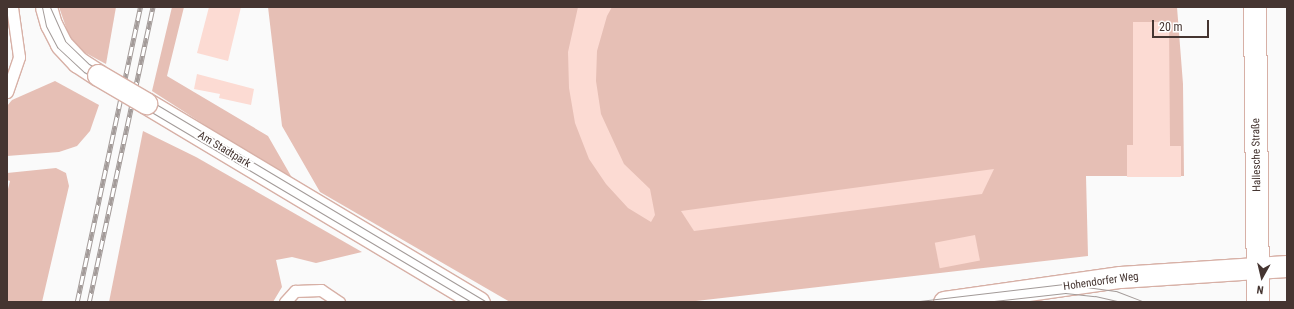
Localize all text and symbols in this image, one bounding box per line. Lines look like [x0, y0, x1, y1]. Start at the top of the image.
scale bar [1154, 12, 1211, 38]
text: 20 m [1159, 20, 1183, 34]
street label: Hallesche Straße [1250, 118, 1264, 192]
street label: Am Stadtpark [195, 129, 253, 171]
north arrow [1242, 257, 1282, 297]
street label: Hohendorfer Weg [1063, 270, 1139, 294]
text: N [1256, 282, 1265, 296]

